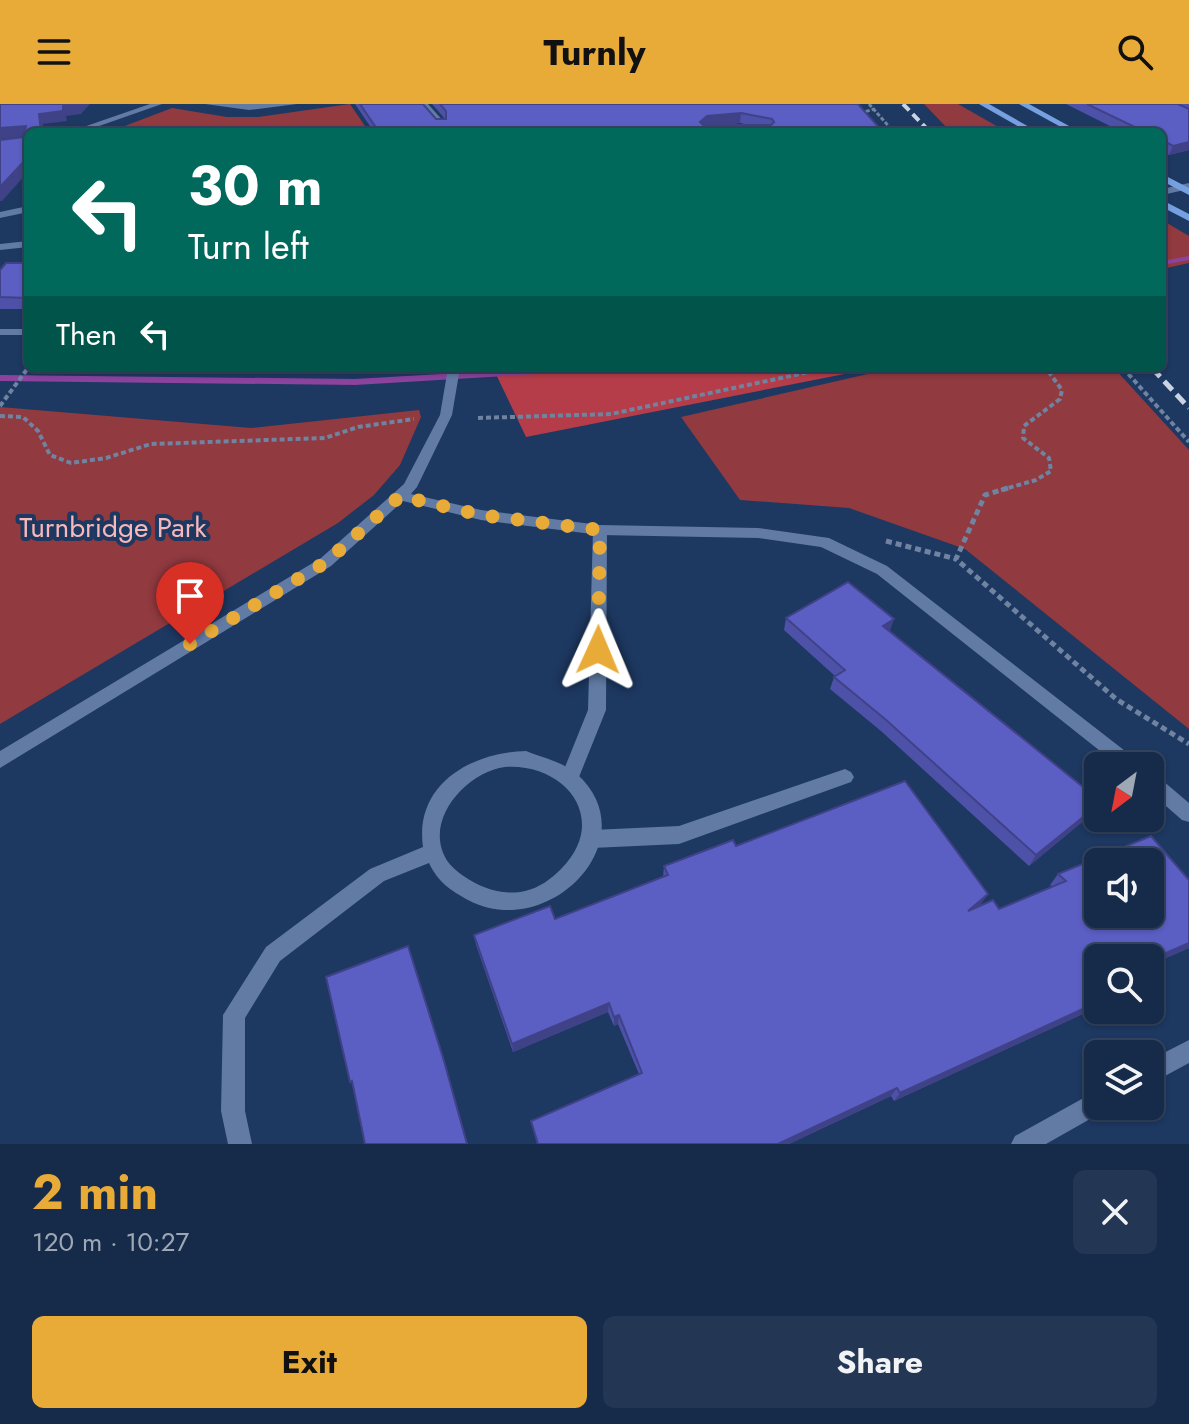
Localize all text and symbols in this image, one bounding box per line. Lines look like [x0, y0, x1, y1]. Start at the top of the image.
text: Turnly [544, 26, 646, 78]
icon: menu [32, 30, 76, 74]
icon: search [1113, 30, 1157, 74]
text: 30 m [188, 145, 323, 226]
icon: left [56, 160, 160, 264]
text: Turn left [188, 220, 309, 272]
icon: left [133, 312, 177, 356]
text: Then [56, 313, 117, 356]
park label: Turnbridge Park [19, 507, 207, 548]
pin [156, 562, 224, 644]
icon: arrive [168, 574, 212, 618]
position arrow [556, 608, 640, 692]
north arrow [1084, 752, 1164, 832]
map controls [1084, 752, 1164, 1120]
button: sound [1084, 848, 1164, 928]
button: search [1084, 944, 1164, 1024]
button: layers [1084, 1040, 1164, 1120]
text: 2 min [32, 1158, 158, 1227]
button: close [1073, 1170, 1157, 1254]
text: 120 m · 10:27 [32, 1223, 189, 1261]
button: Exit [32, 1316, 587, 1408]
button: Share [603, 1316, 1157, 1408]

